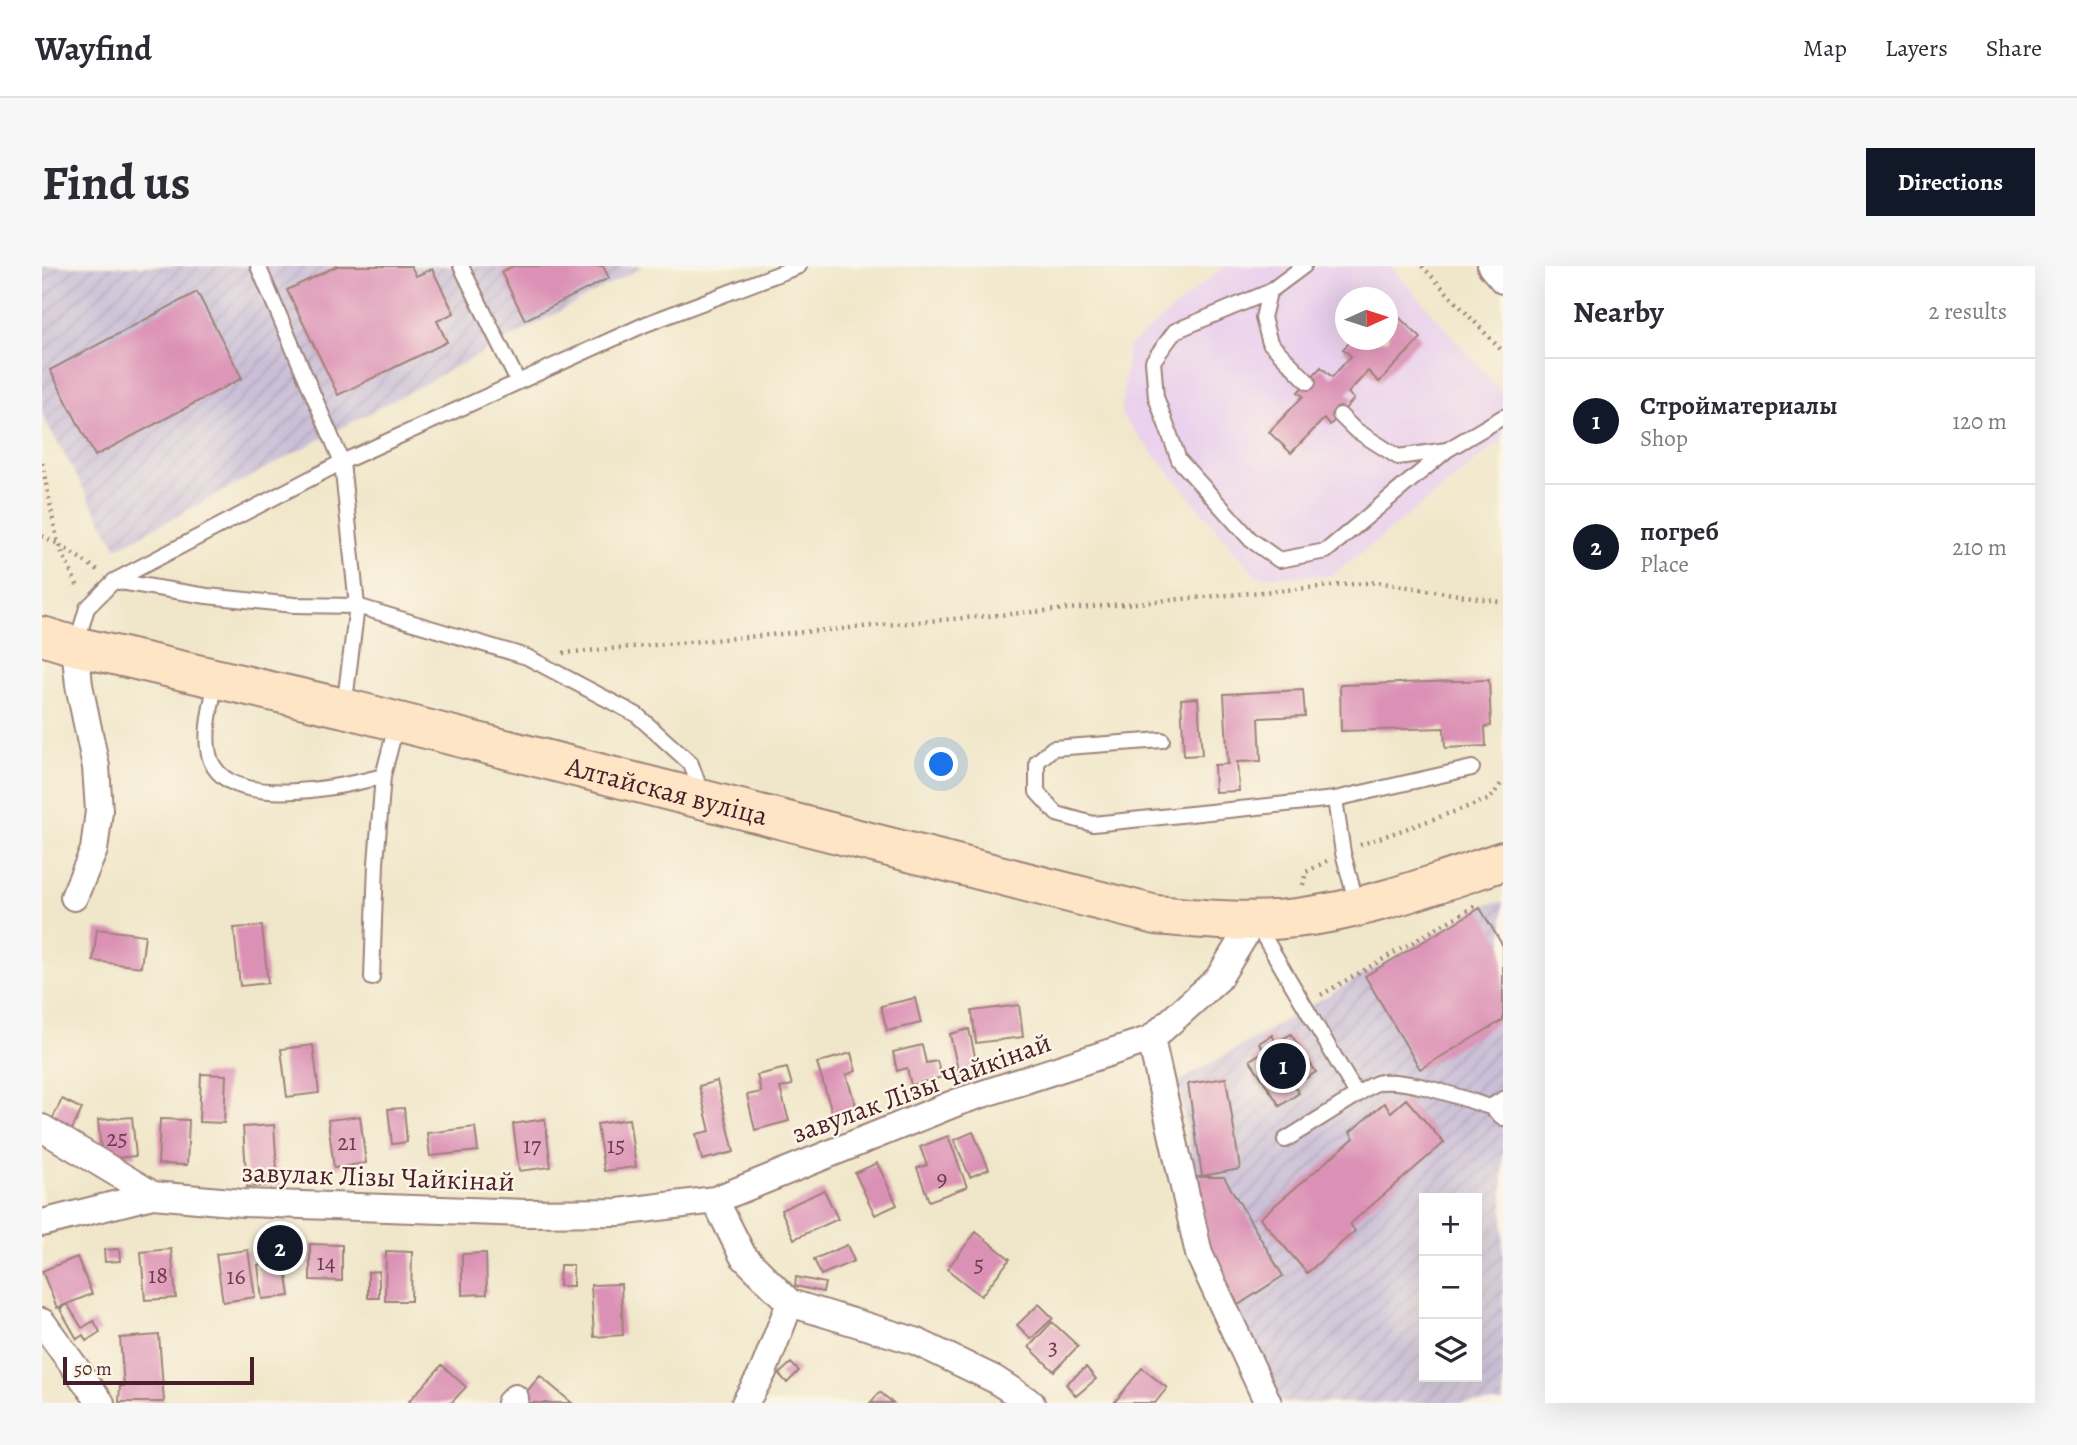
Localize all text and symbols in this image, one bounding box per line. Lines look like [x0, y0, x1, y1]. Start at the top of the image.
text: Wayfind [35, 26, 152, 71]
text: Map [1803, 32, 1847, 64]
text: Layers [1885, 32, 1948, 64]
text: Share [1986, 32, 2042, 64]
button: Directions [1866, 148, 2035, 216]
text: Find us [42, 149, 190, 216]
north arrow [1335, 287, 1398, 350]
text: Nearby [1573, 292, 1664, 332]
text: 2 results [1929, 296, 2007, 327]
text: Стройматериалы [1640, 388, 1838, 423]
text: 1 [1592, 406, 1600, 437]
text: 120 m [1952, 406, 2007, 437]
text: Shop [1640, 423, 1688, 454]
text: погреб [1640, 514, 1719, 549]
text: 2 [1590, 532, 1602, 563]
text: 210 m [1952, 532, 2007, 563]
text: Place [1640, 549, 1689, 580]
street label: Алтайская вуліца [561, 747, 772, 835]
your location [924, 747, 958, 781]
street label: завулак Лізы Чайкінай [786, 1023, 1056, 1153]
pin: 1 [1260, 1040, 1306, 1092]
house number: 25 [106, 1122, 128, 1154]
house number: 21 [337, 1126, 357, 1158]
house number: 17 [523, 1129, 542, 1161]
house number: 15 [607, 1129, 625, 1161]
street label: завулак Лізы Чайкінай [241, 1153, 515, 1201]
house number: 9 [937, 1162, 947, 1194]
map controls [1419, 1193, 1482, 1382]
button: + [1419, 1193, 1482, 1256]
pin: 2 [257, 1222, 303, 1274]
house number: 14 [316, 1246, 336, 1278]
house number: 5 [974, 1248, 984, 1280]
button: − [1419, 1256, 1482, 1319]
house number: 18 [148, 1259, 168, 1291]
house number: 16 [226, 1260, 246, 1292]
button: layers [1419, 1319, 1482, 1382]
house number: 3 [1048, 1331, 1058, 1363]
scale bar [63, 1354, 254, 1386]
text: 50 m [74, 1356, 112, 1382]

